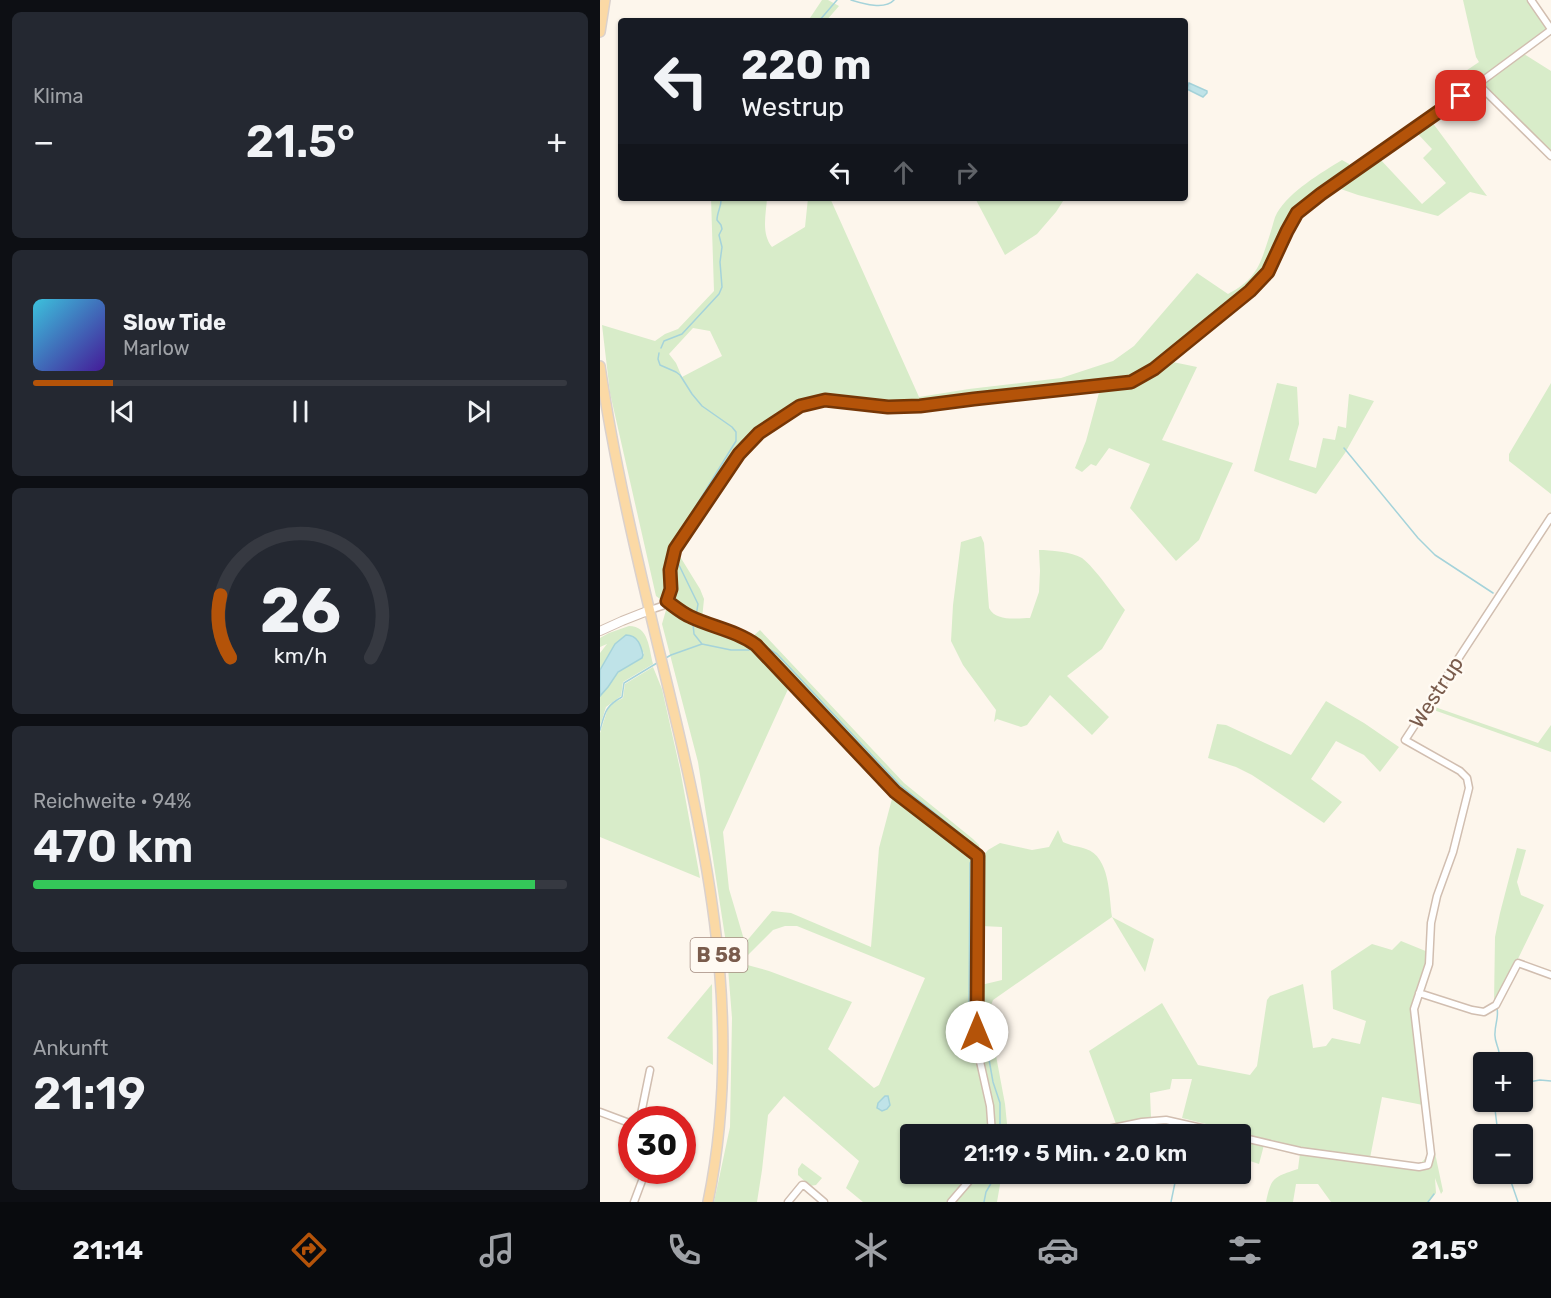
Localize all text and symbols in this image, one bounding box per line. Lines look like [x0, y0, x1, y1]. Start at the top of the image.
text: 220 m [741, 40, 872, 90]
icon: left [642, 42, 720, 120]
pin [1435, 70, 1486, 121]
icon: arrive [1444, 79, 1477, 112]
text: Klima [33, 84, 84, 108]
text: Westrup [741, 91, 844, 123]
text: 21.5° [246, 115, 355, 168]
text: − [33, 122, 54, 161]
text: + [546, 122, 567, 161]
icon: left [824, 156, 857, 189]
icon: ahead [887, 156, 920, 189]
icon: right [950, 156, 983, 189]
text: Slow Tide [123, 309, 226, 336]
text: Marlow [123, 336, 190, 360]
icon: previous [106, 395, 139, 428]
icon: pause [284, 395, 317, 428]
icon: next [462, 395, 495, 428]
text: 26 [259, 574, 341, 648]
text: km/h [273, 643, 327, 668]
street label: Westrup [1404, 652, 1468, 732]
text: Reichweite · 94% [33, 789, 192, 813]
text: 470 km [33, 820, 194, 873]
road number: B 58 [690, 938, 748, 972]
position arrow [945, 1000, 1009, 1064]
text: Ankunft [33, 1036, 108, 1060]
map controls [1473, 1052, 1533, 1184]
button: + [1473, 1052, 1533, 1112]
text: 21:19 [33, 1067, 146, 1120]
speed limit sign: 30 [618, 1106, 696, 1184]
button: − [1473, 1124, 1533, 1184]
text: 21:19 · 5 Min. · 2.0 km [964, 1140, 1187, 1167]
icon: directions [288, 1229, 330, 1271]
icon: music [476, 1229, 518, 1271]
icon: phone [663, 1229, 705, 1271]
icon: climate [850, 1229, 892, 1271]
icon: car [1037, 1229, 1079, 1271]
icon: filters [1224, 1229, 1266, 1271]
text: 21:14 [73, 1234, 143, 1266]
text: 21.5° [1411, 1234, 1478, 1266]

